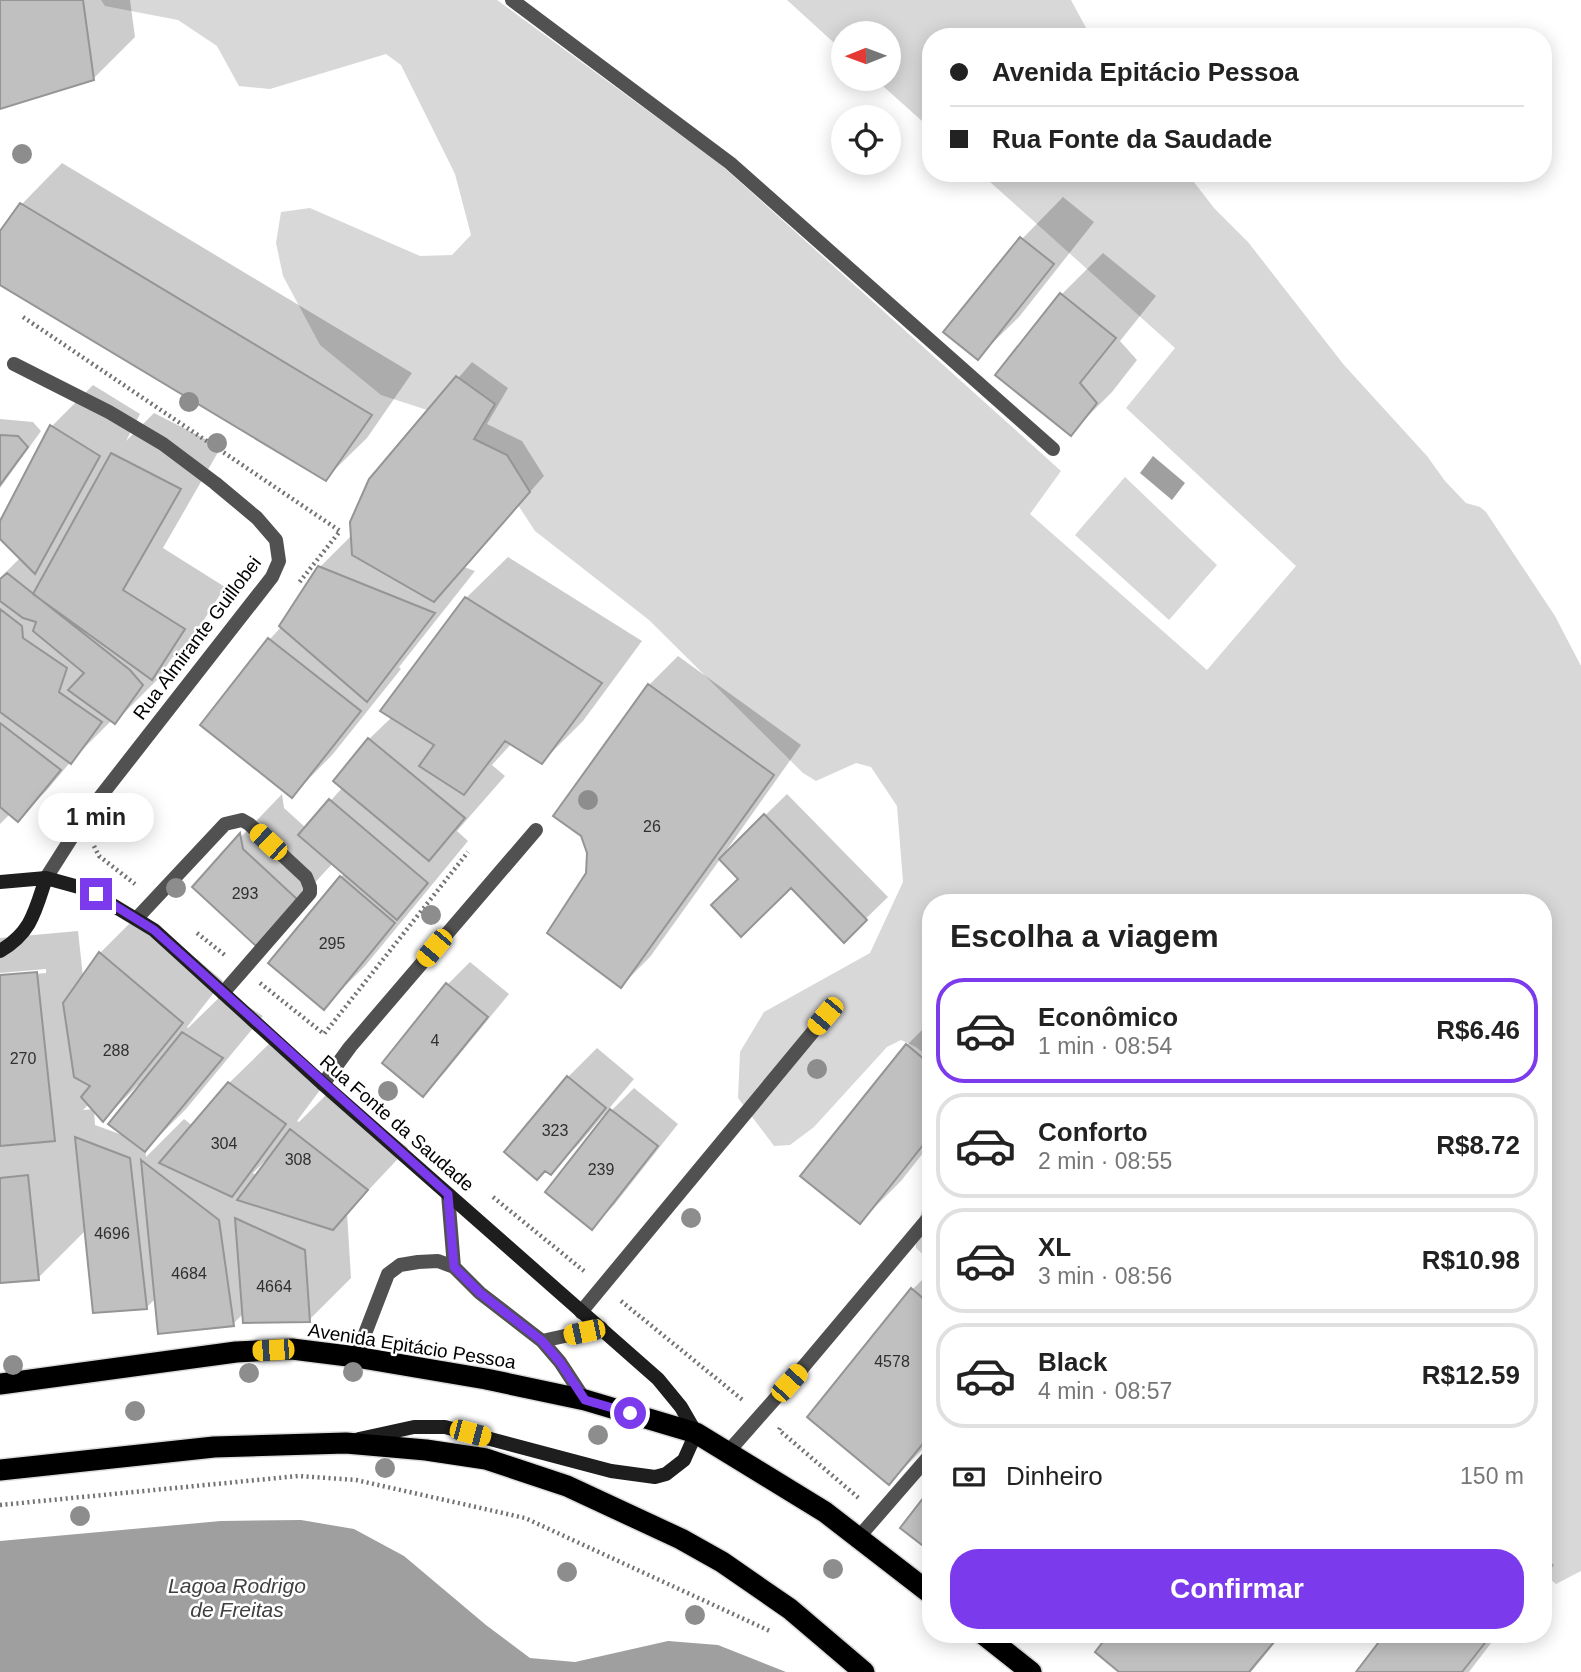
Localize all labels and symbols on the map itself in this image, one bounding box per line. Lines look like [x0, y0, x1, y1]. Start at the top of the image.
north arrow [831, 21, 901, 91]
street label: Rua Almirante Guillobei [129, 552, 265, 724]
callout: 1 min [38, 792, 154, 842]
house number: 26 [643, 818, 661, 835]
car [246, 820, 291, 864]
route end [80, 878, 112, 910]
house number: 293 [232, 885, 258, 902]
car [413, 925, 456, 971]
house number: 295 [319, 935, 345, 952]
car [804, 993, 847, 1039]
house number: 4 [431, 1032, 440, 1049]
house number: 288 [103, 1042, 129, 1059]
house number: 270 [10, 1050, 36, 1067]
street label: Rua Fonte da Saudade [316, 1051, 478, 1195]
house number: 323 [542, 1122, 568, 1139]
house number: 304 [211, 1135, 237, 1152]
house number: 308 [285, 1151, 311, 1168]
house number: 239 [588, 1161, 614, 1178]
house number: 4696 [94, 1225, 130, 1242]
house number: 4684 [171, 1265, 207, 1282]
house number: 4664 [256, 1278, 292, 1295]
car [562, 1317, 607, 1347]
street label: Avenida Epitácio Pessoa [307, 1319, 518, 1373]
car [252, 1338, 295, 1362]
house number: 4578 [874, 1353, 910, 1370]
car [768, 1360, 811, 1406]
route start [614, 1397, 646, 1429]
car [447, 1417, 494, 1449]
water label: Lagoa Rodrigo de Freitas [168, 1574, 306, 1621]

